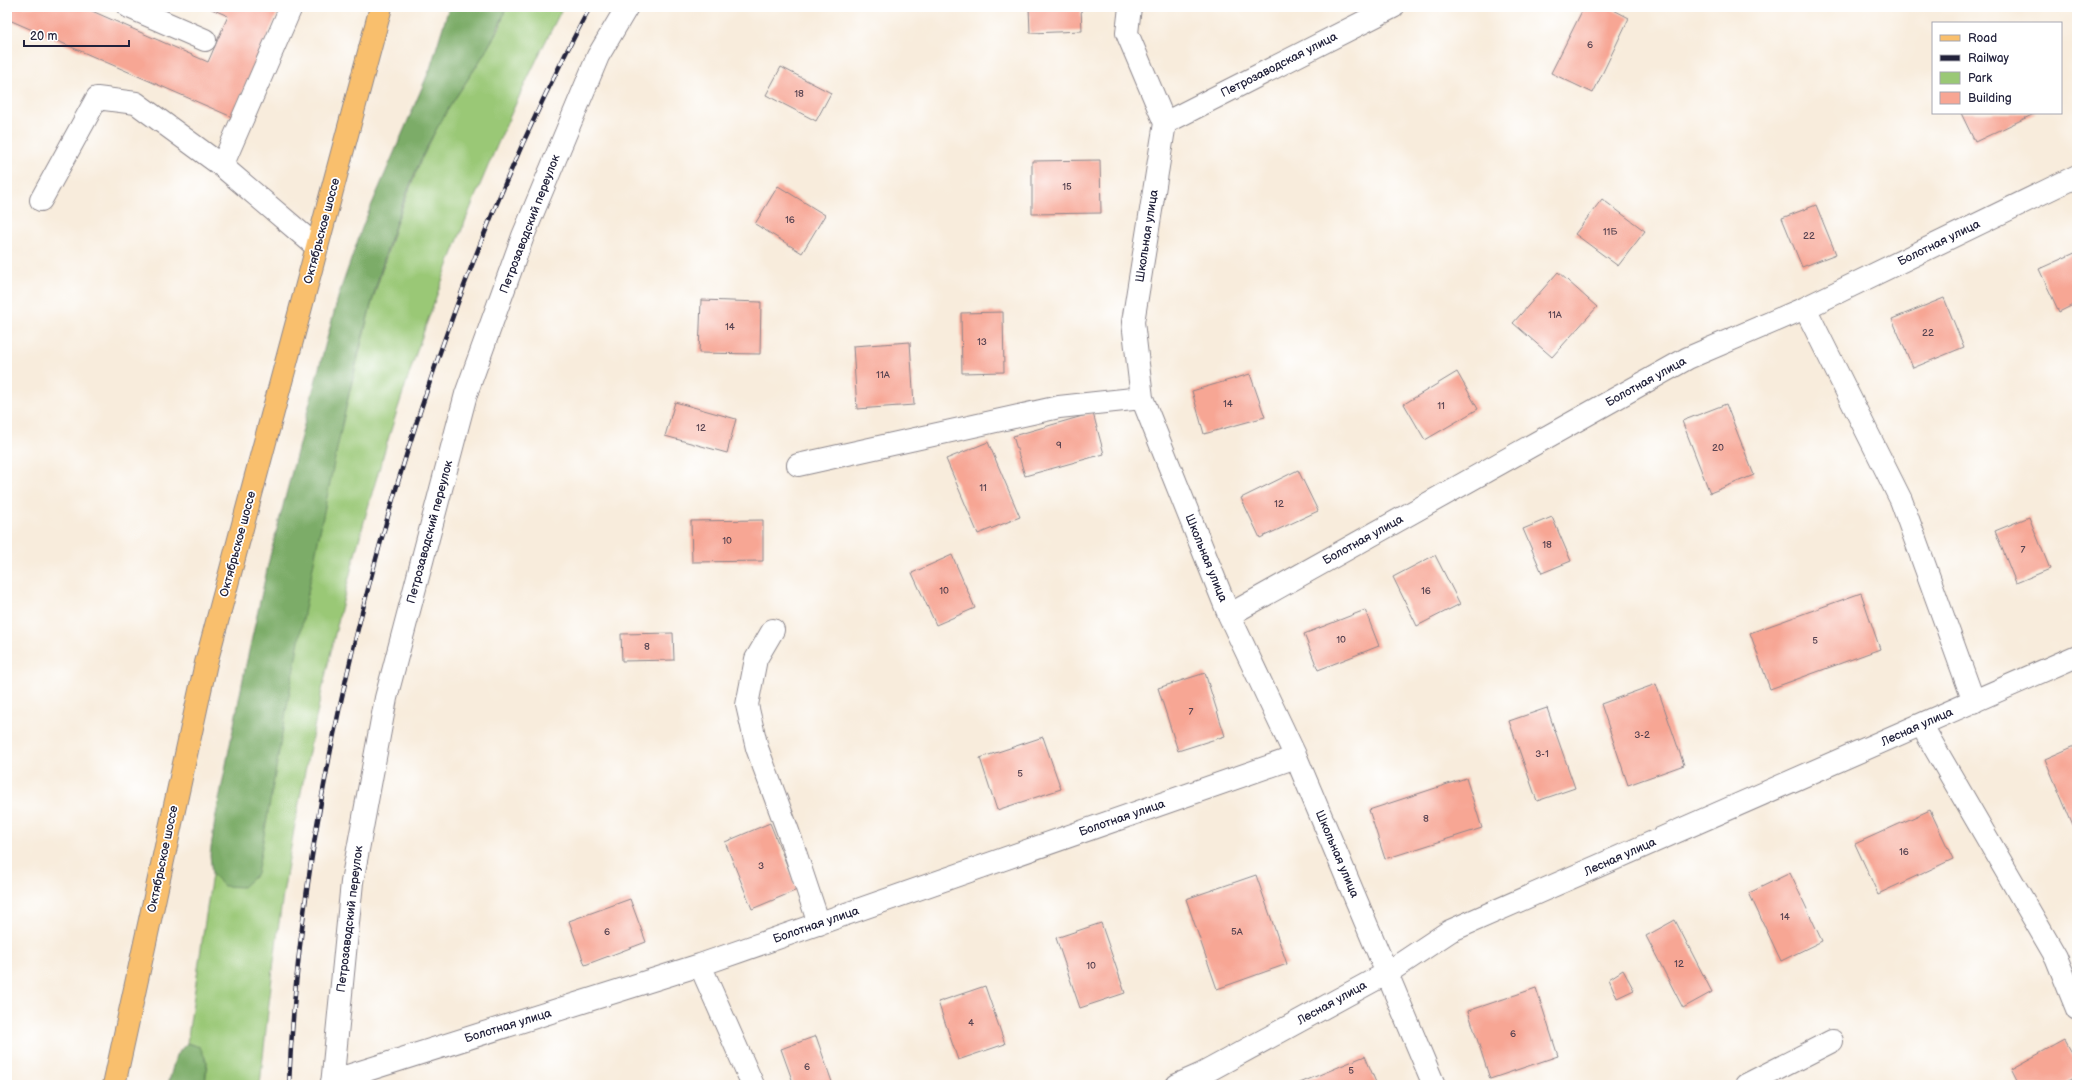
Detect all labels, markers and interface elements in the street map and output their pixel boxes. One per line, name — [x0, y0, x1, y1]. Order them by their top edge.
scale bar — [24, 22, 129, 48]
legend — [1932, 22, 2062, 114]
text: 20 m — [30, 29, 57, 44]
street label: Петрозаводская улица — [1218, 29, 1340, 101]
text: Road — [1968, 31, 1997, 46]
house number: 6 — [1587, 39, 1593, 51]
text: Railway — [1968, 51, 2010, 66]
text: Park — [1968, 71, 1992, 86]
house number: 18 — [794, 88, 804, 100]
text: Building — [1968, 91, 2012, 106]
street label: Петрозаводский переулок — [497, 152, 564, 296]
street label: Октябрьское шоссе — [301, 176, 343, 285]
house number: 15 — [1062, 181, 1072, 193]
street label: Школьная улица — [1132, 189, 1162, 283]
house number: 16 — [785, 214, 795, 226]
street label: Болотная улица — [1895, 217, 1983, 269]
house number: 11Б — [1603, 226, 1617, 238]
house number: 22 — [1803, 230, 1815, 242]
house number: 11А — [1548, 309, 1563, 321]
house number: 14 — [725, 321, 735, 333]
house number: 22 — [1922, 327, 1934, 339]
house number: 13 — [977, 336, 987, 348]
street label: Болотная улица — [1603, 354, 1689, 410]
house number: 11А — [876, 369, 891, 381]
house number: 14 — [1223, 398, 1233, 410]
house number: 11 — [1437, 400, 1445, 412]
house number: 12 — [696, 422, 706, 434]
house number: 9 — [1056, 439, 1062, 451]
house number: 20 — [1712, 442, 1724, 454]
street label: Петрозаводский переулок — [404, 458, 457, 605]
house number: 11 — [979, 482, 987, 494]
street label: Октябрьское шоссе — [217, 489, 259, 598]
house number: 12 — [1274, 498, 1284, 510]
street label: Школьная улица — [1181, 512, 1231, 604]
street label: Болотная улица — [1320, 512, 1406, 568]
house number: 10 — [722, 535, 732, 547]
house number: 18 — [1542, 539, 1552, 551]
house number: 7 — [2021, 544, 2026, 556]
house number: 10 — [939, 585, 949, 597]
house number: 16 — [1421, 585, 1431, 597]
house number: 10 — [1336, 634, 1346, 646]
house number: 5 — [1812, 635, 1818, 647]
house number: 8 — [644, 641, 650, 653]
street label: Лесная улица — [1878, 704, 1955, 750]
house number: 7 — [1189, 706, 1194, 718]
house number: 3-2 — [1634, 729, 1650, 741]
house number: 3-1 — [1535, 748, 1549, 760]
house number: 5 — [1017, 768, 1023, 780]
street label: Болотная улица — [1077, 796, 1167, 840]
street label: Октябрьское шоссе — [144, 804, 182, 914]
street label: Школьная улица — [1312, 808, 1362, 900]
house number: 8 — [1423, 813, 1429, 825]
street label: Лесная улица — [1581, 834, 1658, 880]
street label: Петрозаводский переулок — [334, 844, 367, 993]
house number: 16 — [1899, 846, 1909, 858]
house number: 3 — [758, 860, 764, 872]
street label: Болотная улица — [771, 903, 861, 947]
house number: 14 — [1780, 911, 1790, 923]
house number: 6 — [604, 926, 610, 938]
house number: 5А — [1231, 926, 1244, 938]
house number: 12 — [1674, 958, 1684, 970]
house number: 10 — [1086, 960, 1096, 972]
street label: Лесная улица — [1294, 978, 1369, 1029]
street label: Болотная улица — [463, 1006, 553, 1046]
house number: 4 — [968, 1017, 974, 1029]
house number: 6 — [1510, 1028, 1516, 1040]
house number: 6 — [804, 1061, 810, 1073]
house number: 5 — [1348, 1065, 1354, 1077]

